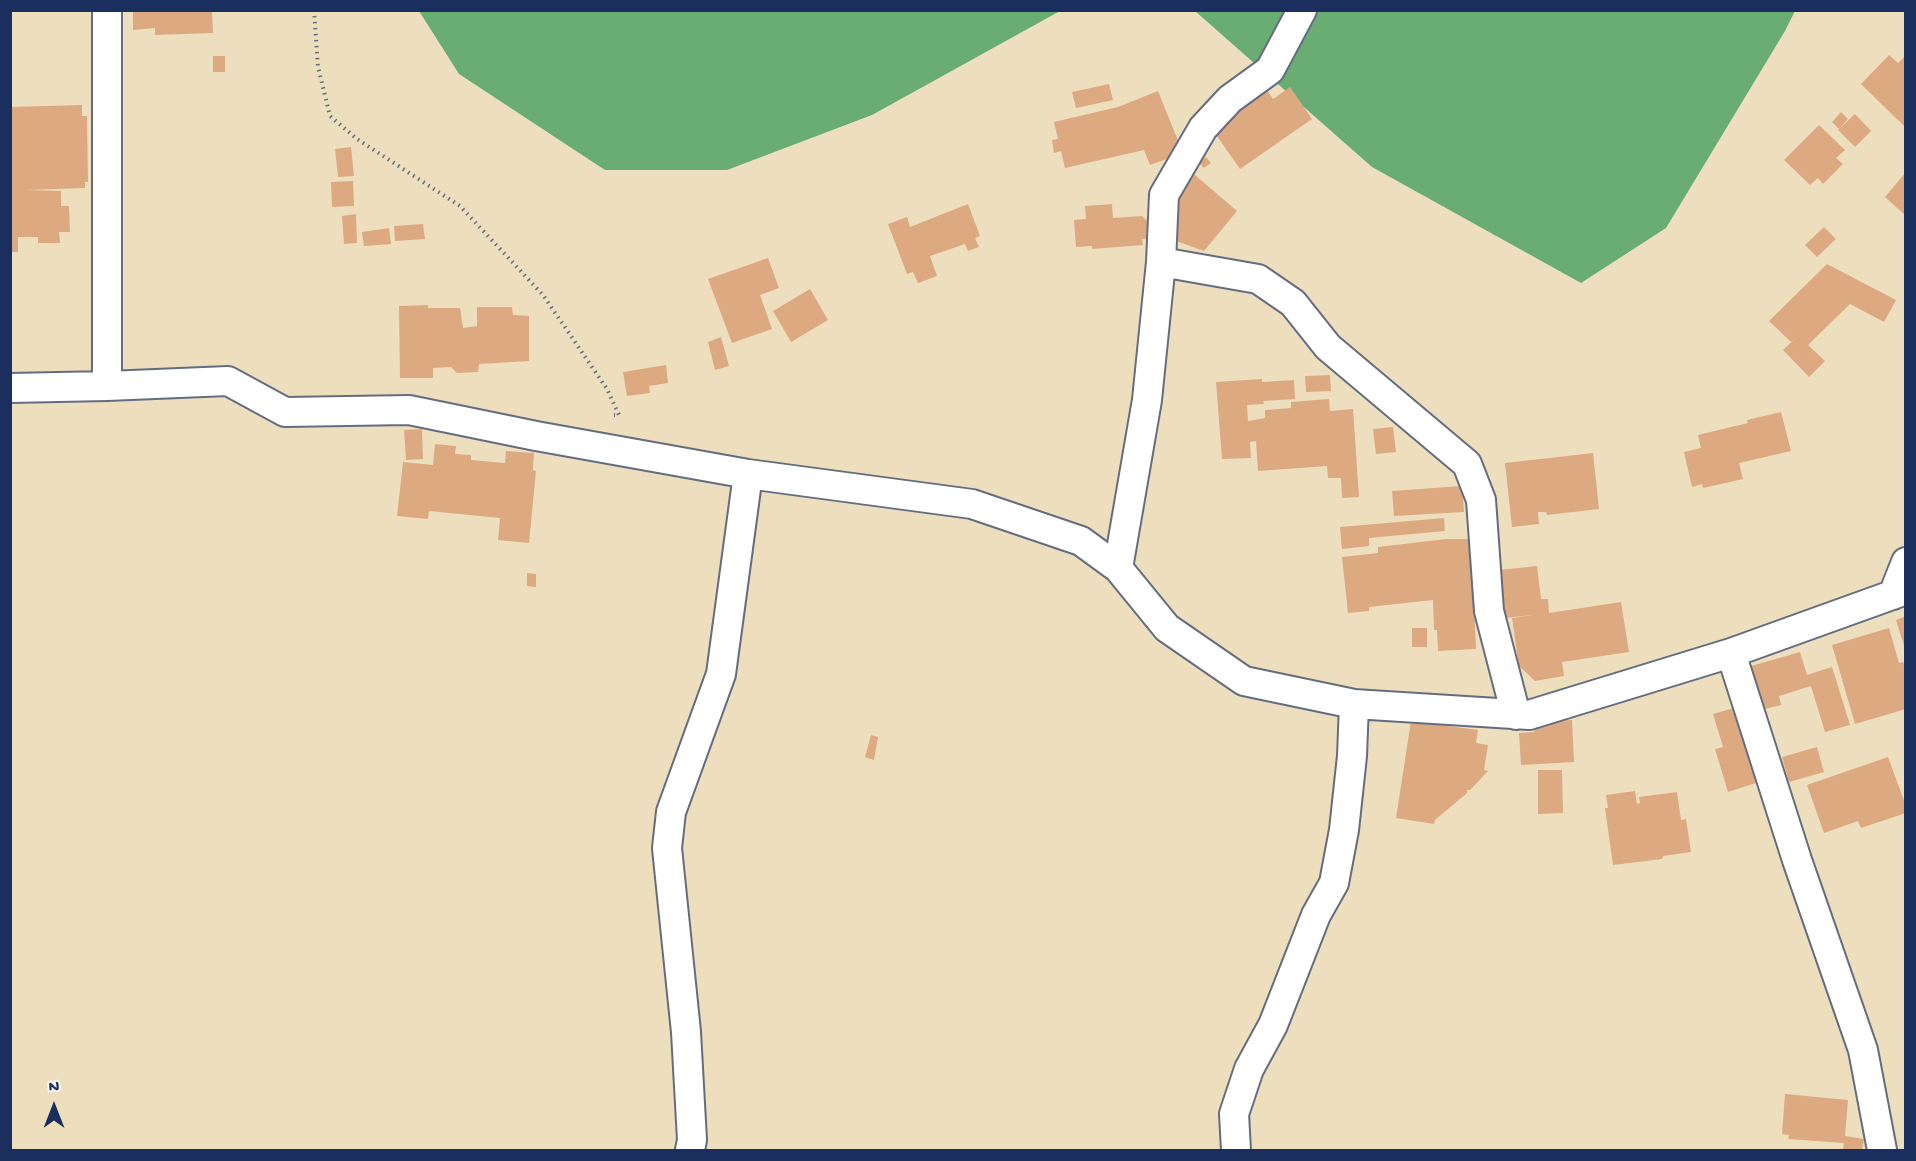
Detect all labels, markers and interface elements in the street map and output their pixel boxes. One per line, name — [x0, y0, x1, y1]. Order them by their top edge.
north arrow — [24, 1077, 84, 1137]
text: N — [49, 1079, 59, 1098]

